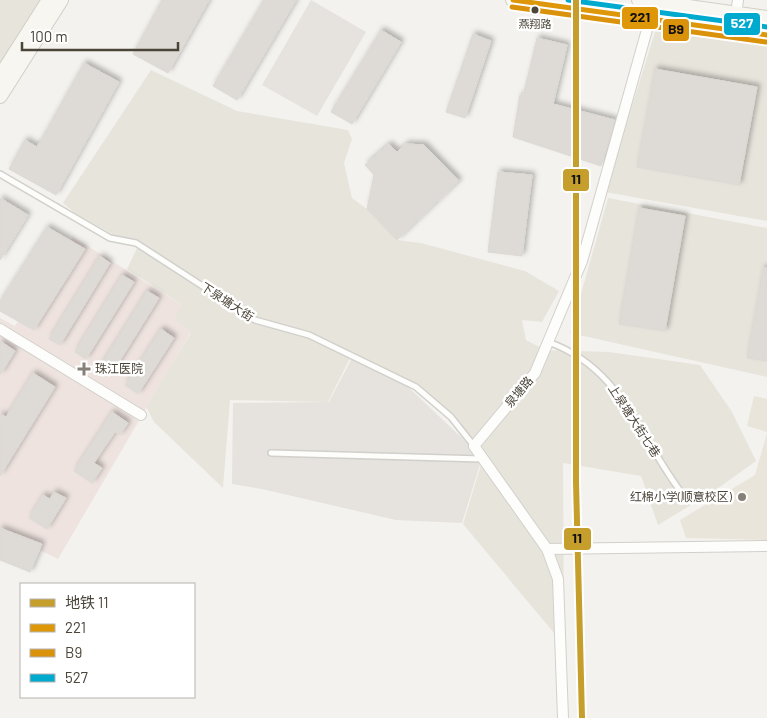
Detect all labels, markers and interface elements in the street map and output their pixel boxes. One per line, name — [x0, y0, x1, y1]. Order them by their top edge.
marker: 燕翔路 — [530, 5, 540, 15]
line badge: 221 — [621, 6, 659, 30]
text: 221 — [630, 8, 650, 25]
line badge: 527 — [723, 12, 761, 36]
text: 527 — [731, 14, 753, 31]
place label: 燕翔路 — [519, 17, 552, 30]
line badge: B9 — [662, 18, 690, 42]
scale bar — [22, 20, 179, 52]
text: B9 — [668, 20, 684, 37]
text: 100 m — [30, 27, 68, 45]
line badge: 11 — [562, 168, 590, 192]
text: 11 — [571, 170, 581, 187]
street label: 下泉塘大街 — [199, 279, 257, 323]
place label: 珠江医院 — [95, 361, 143, 375]
marker: 珠江医院 — [77, 362, 91, 376]
street label: 泉塘路 — [501, 373, 535, 410]
street label: 上泉塘大街七巷 — [606, 381, 664, 459]
place label: 红棉小学(顺意校区) — [630, 489, 733, 503]
marker: 红棉小学(顺意校区) — [736, 491, 748, 503]
line badge: 11 — [563, 527, 592, 551]
text: 11 — [572, 529, 582, 546]
legend — [20, 583, 195, 698]
text: 地铁 11 — [65, 593, 109, 611]
text: 221 — [65, 618, 86, 636]
text: B9 — [65, 643, 82, 661]
text: 527 — [65, 668, 88, 686]

